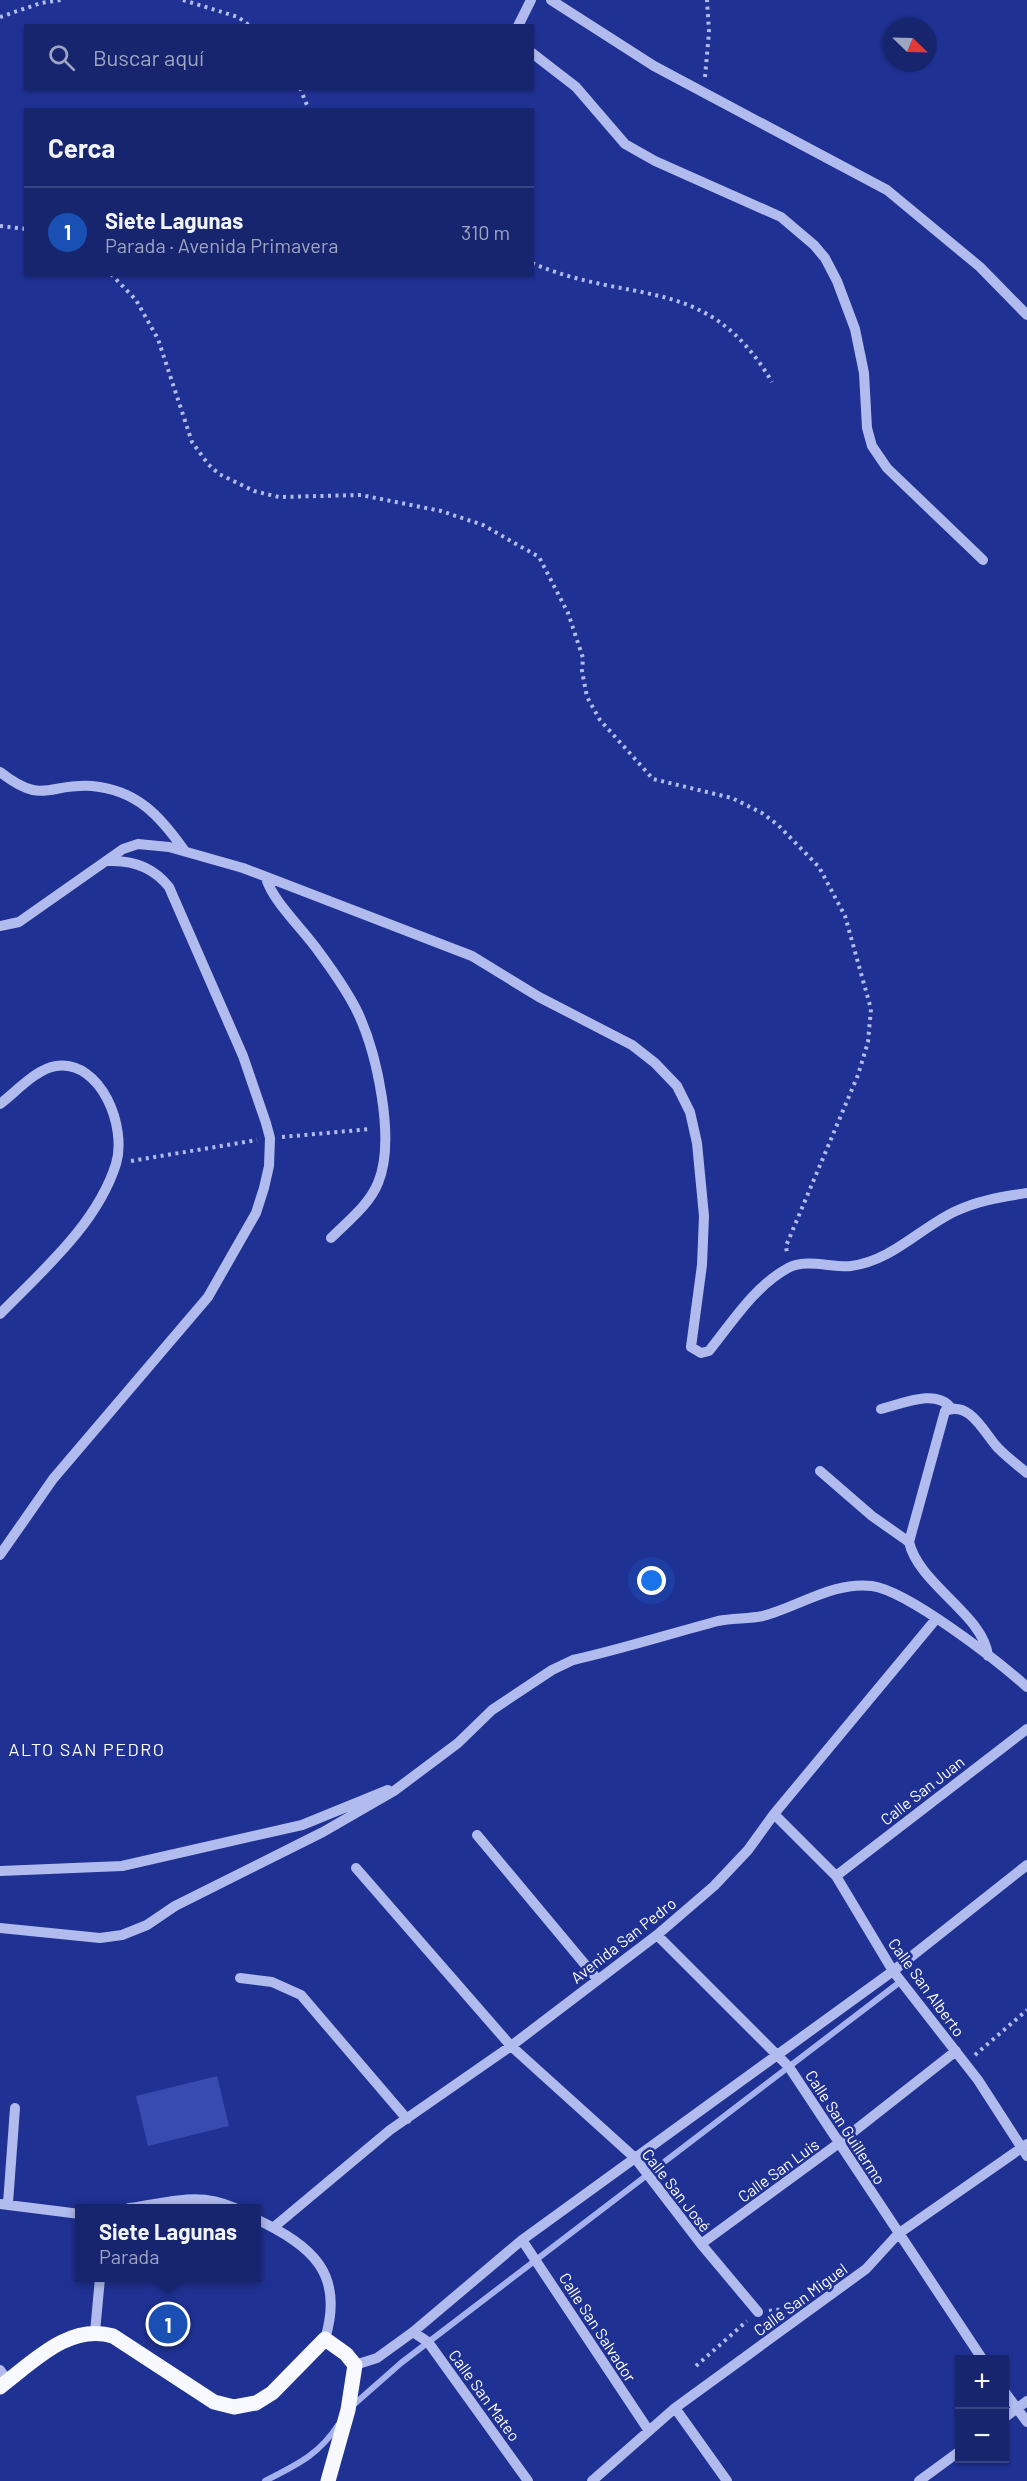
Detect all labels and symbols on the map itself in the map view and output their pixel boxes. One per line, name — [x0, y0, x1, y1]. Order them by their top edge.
north arrow — [883, 18, 937, 72]
your location — [637, 1566, 666, 1595]
district label: ALTO SAN PEDRO — [9, 1738, 165, 1760]
street label: Calle San Juan — [876, 1751, 968, 1829]
street label: Avenida San Pedro — [567, 1893, 679, 1987]
street label: Calle San Alberto — [885, 1934, 969, 2040]
street label: Calle San Guillermo — [802, 2066, 890, 2188]
street label: Calle San Luis — [734, 2134, 822, 2206]
street label: Calle San José — [639, 2145, 715, 2235]
street label: Calle San Miguel — [749, 2259, 851, 2339]
street label: Calle San Salvador — [556, 2269, 640, 2385]
pin: 1 — [148, 2302, 188, 2346]
street label: Calle San Mateo — [445, 2346, 525, 2444]

